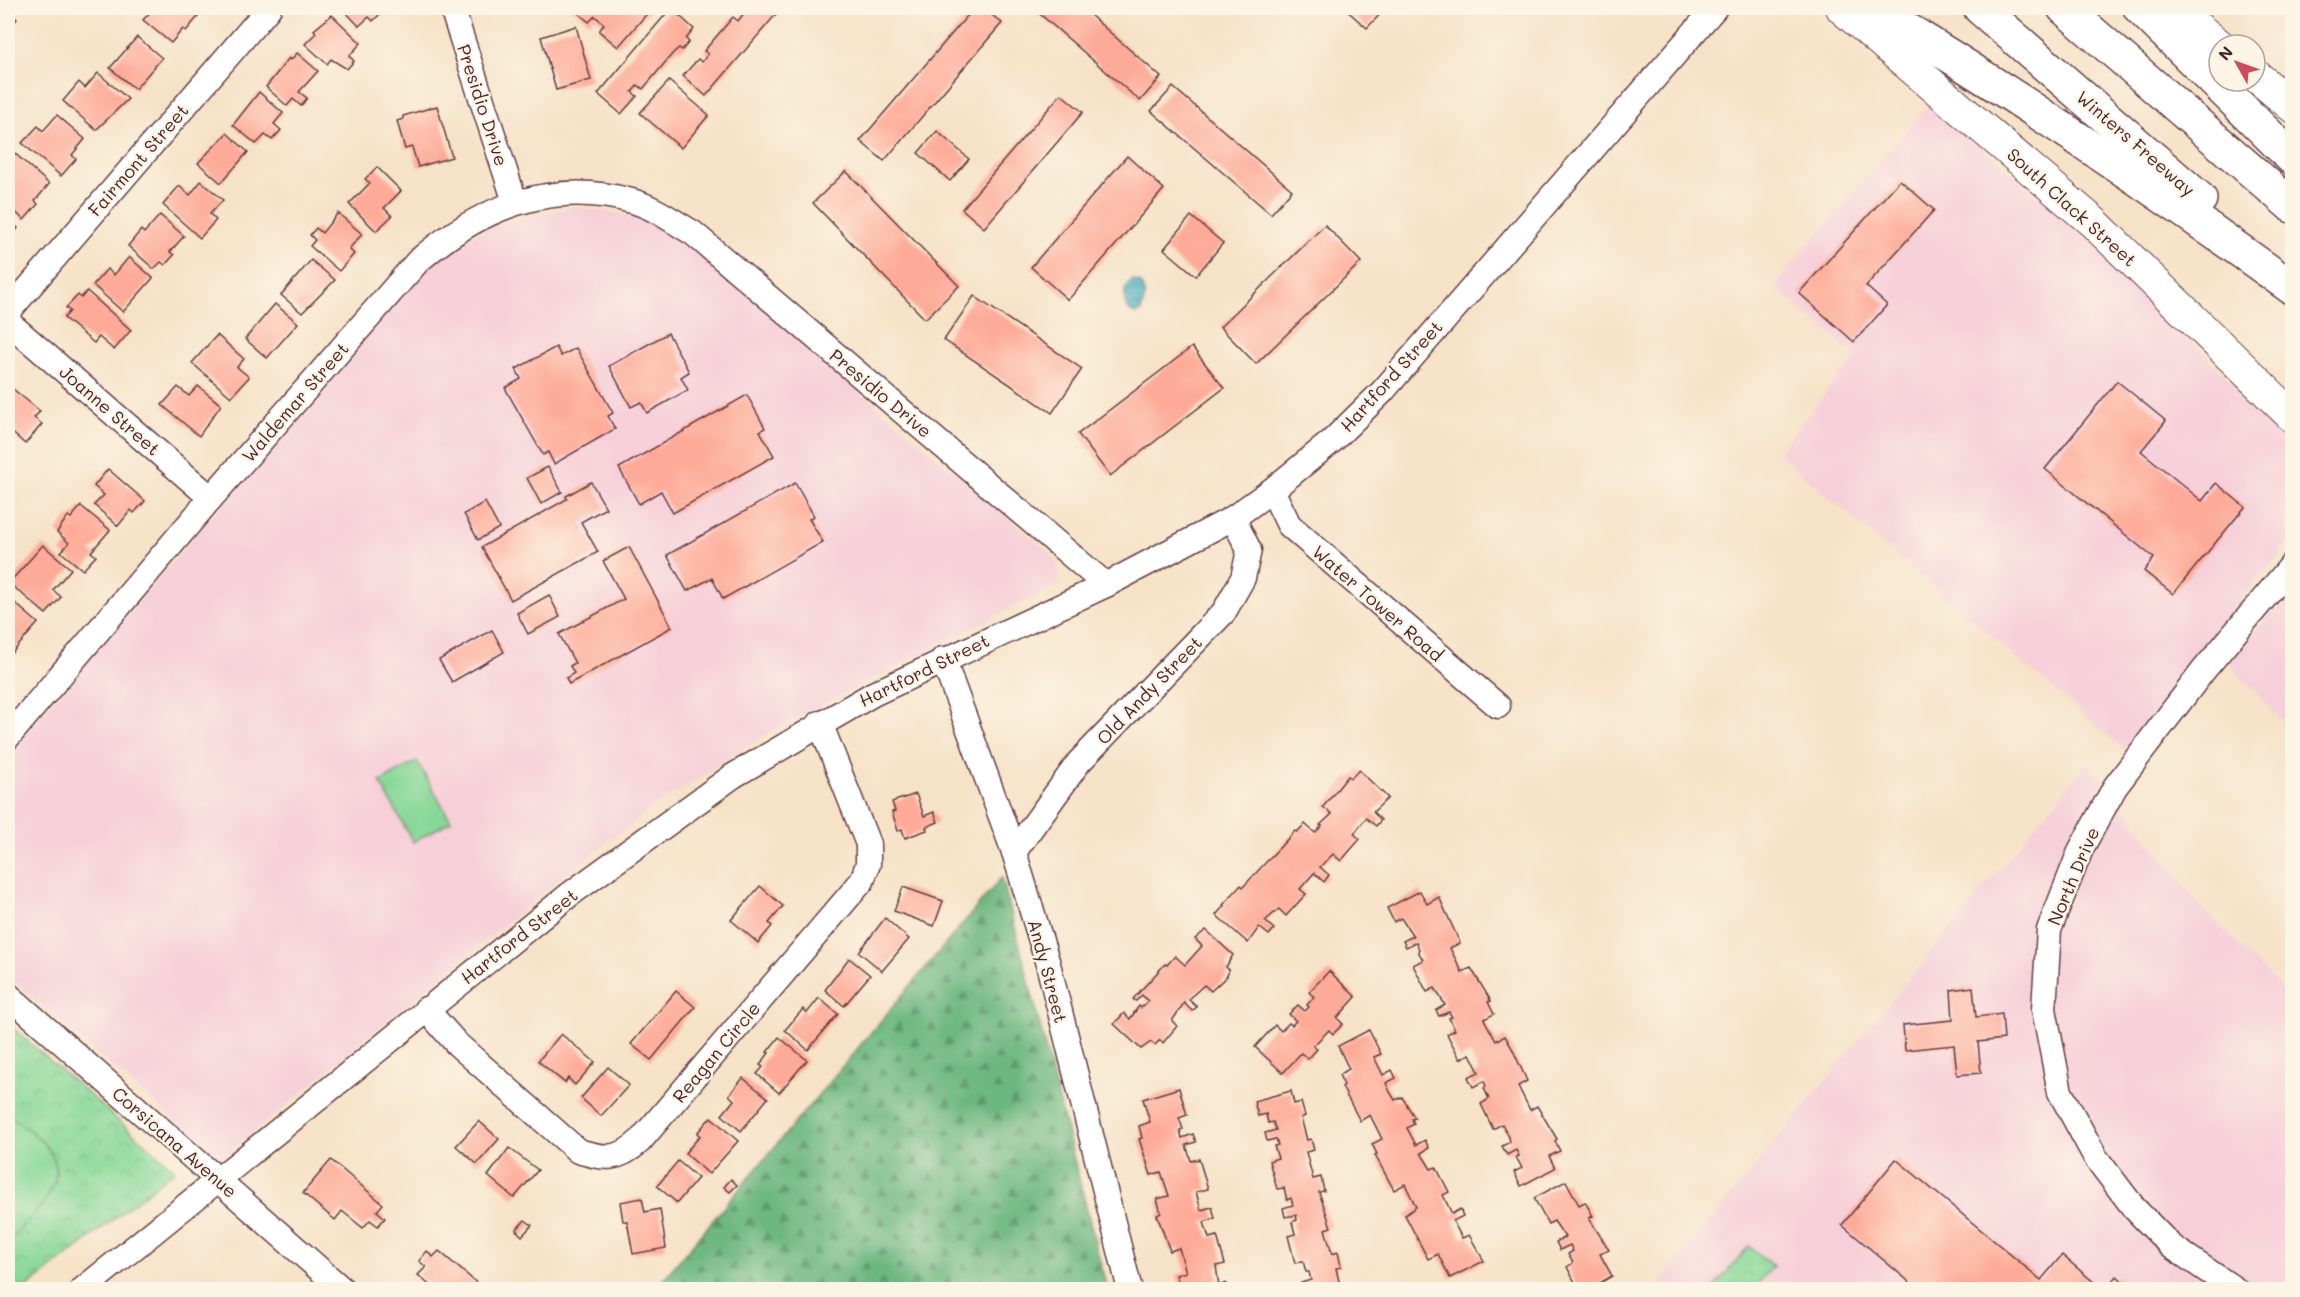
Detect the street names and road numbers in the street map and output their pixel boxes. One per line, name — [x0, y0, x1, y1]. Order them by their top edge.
street label: Presidio Drive — [452, 41, 514, 169]
street label: Winters Freeway — [2072, 85, 2200, 201]
street label: Fairmont Street — [82, 99, 194, 221]
street label: South Clack Street — [2002, 142, 2142, 272]
street label: Hartford Street — [1335, 315, 1447, 437]
street label: Waldemar Street — [236, 337, 354, 467]
street label: Presidio Drive — [825, 343, 937, 443]
street label: Joanne Street — [55, 360, 165, 460]
street label: Water Tower Road — [1307, 539, 1449, 667]
street label: Hartford Street — [855, 628, 993, 712]
street label: Old Andy Street — [1091, 631, 1207, 749]
street label: North Drive — [2042, 823, 2104, 929]
street label: Hartford Street — [456, 883, 582, 989]
street label: Andy Street — [1023, 917, 1073, 1025]
street label: Reagan Circle — [667, 996, 765, 1108]
street label: Corsicana Avenue — [108, 1081, 242, 1203]

